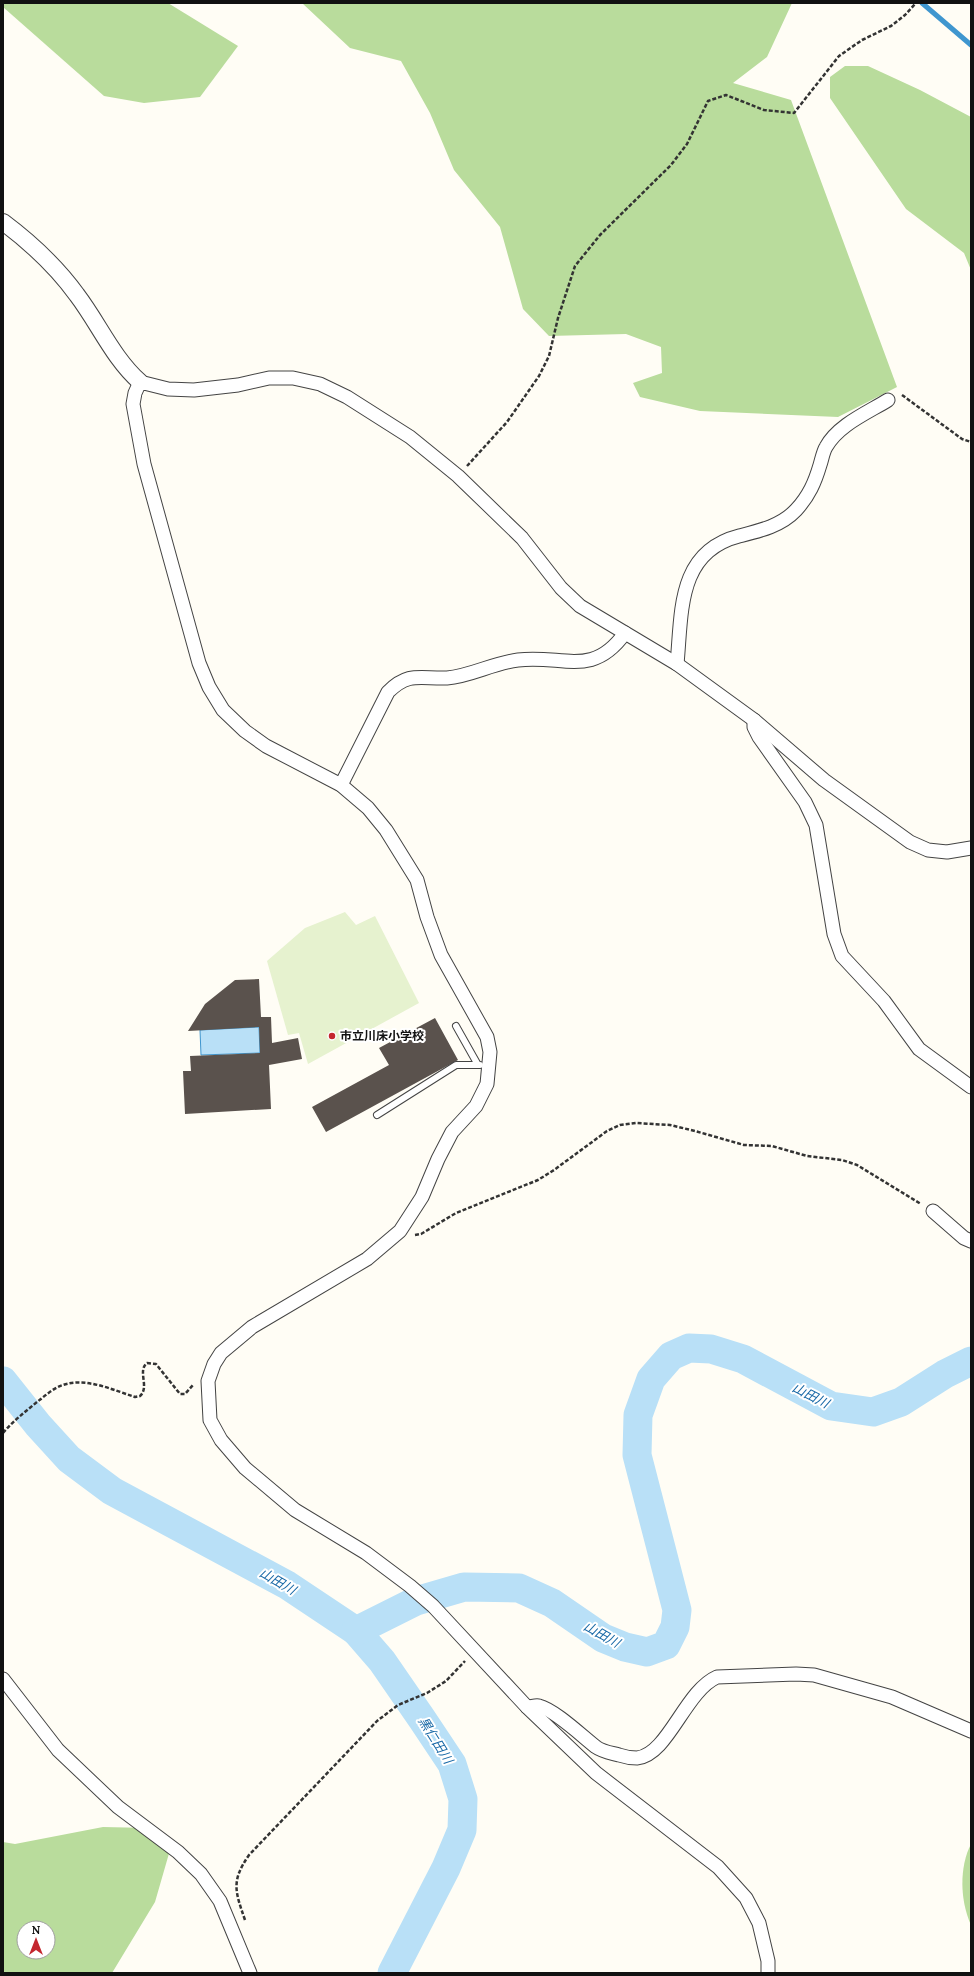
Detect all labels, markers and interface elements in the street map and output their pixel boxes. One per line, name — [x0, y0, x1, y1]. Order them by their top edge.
place label: 市立川床小学校 — [340, 1028, 424, 1043]
marker: 市立川床小学校 — [327, 1031, 337, 1041]
water label: 山田川 — [790, 1379, 834, 1413]
water label: 山田川 — [257, 1564, 301, 1600]
water label: 山田川 — [581, 1618, 625, 1652]
water label: 黒仁田川 — [415, 1714, 458, 1769]
north arrow — [16, 1920, 56, 1960]
text: N — [32, 1923, 41, 1937]

